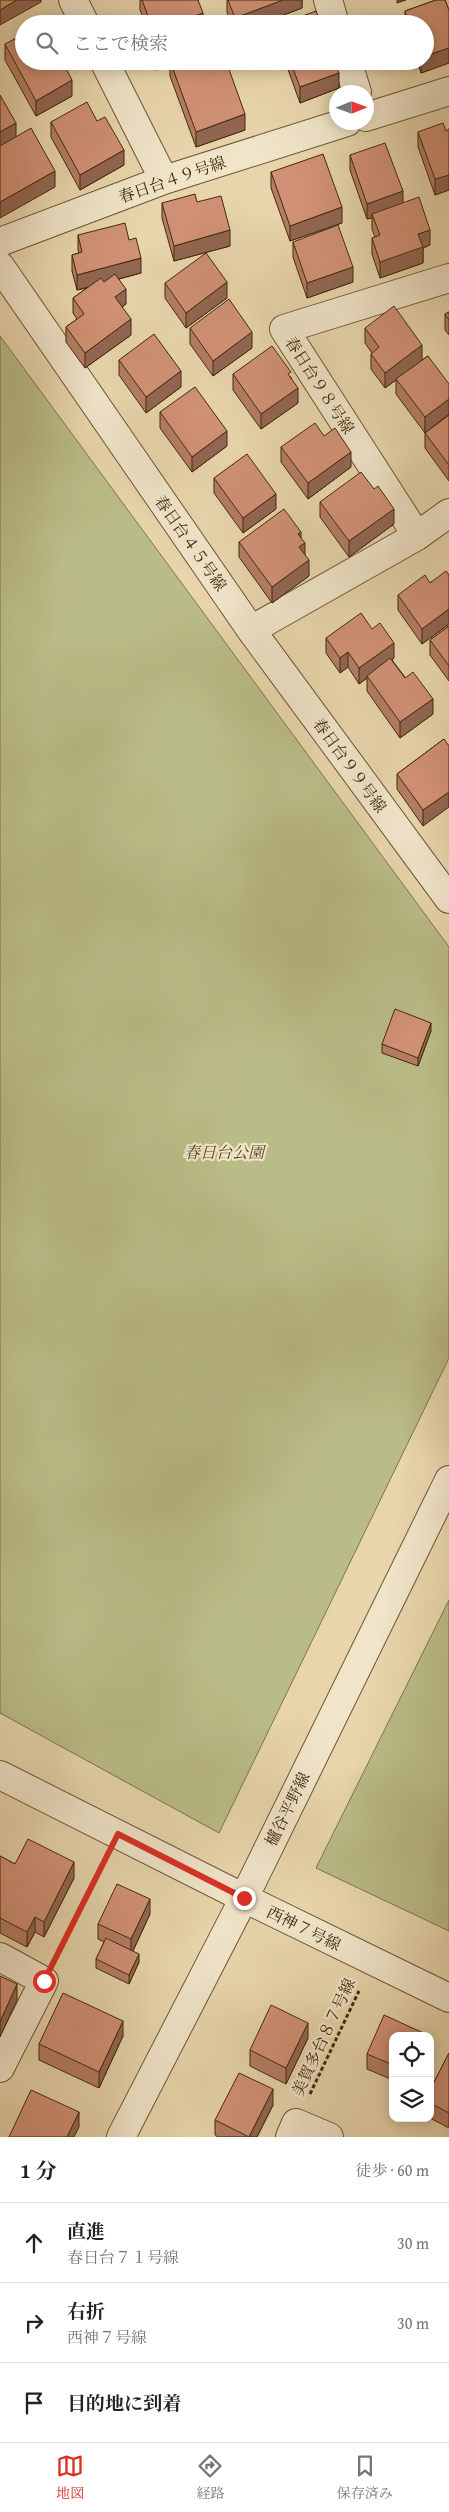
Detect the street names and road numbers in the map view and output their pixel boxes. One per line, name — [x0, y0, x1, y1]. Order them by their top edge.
street label: 春日台４９号線 — [115, 149, 229, 209]
street label: 春日台９８号線 — [279, 331, 361, 439]
street label: 春日台４５号線 — [149, 490, 233, 596]
street label: 春日台９９号線 — [307, 713, 393, 817]
street label: 櫨谷平野線 — [259, 1768, 315, 1850]
street label: 西神７号線 — [263, 1900, 345, 1956]
street label: 美賀多台８７号線 — [285, 1974, 361, 2100]

